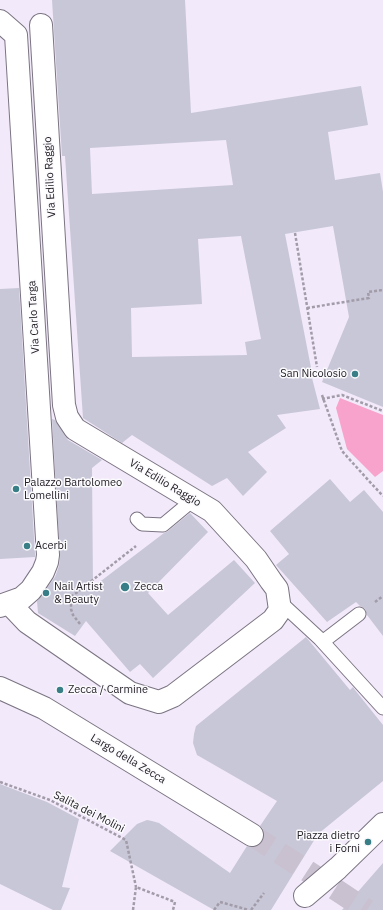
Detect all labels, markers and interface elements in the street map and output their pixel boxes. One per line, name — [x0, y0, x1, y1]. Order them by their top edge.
street label: Via Edilio Raggio — [41, 136, 59, 218]
street label: Via Carlo Targa — [25, 280, 43, 354]
place label: San Nicolosio — [280, 367, 347, 381]
marker: San Nicolosio — [350, 369, 360, 379]
street label: Via Edilio Raggio — [127, 456, 203, 510]
place label: Palazzo Bartolomeo Lomellini — [24, 476, 122, 502]
marker: Palazzo Bartolomeo Lomellini — [11, 484, 21, 494]
place label: Acerbi — [35, 539, 67, 553]
marker: Acerbi — [22, 541, 32, 551]
place label: Nail Artist & Beauty — [54, 580, 103, 606]
place label: Zecca — [134, 580, 163, 594]
marker: Zecca — [119, 581, 131, 593]
marker: Nail Artist & Beauty — [41, 588, 51, 598]
place label: Zecca / Carmine — [68, 683, 148, 697]
marker: Zecca / Carmine — [55, 685, 65, 695]
street label: Largo della Zecca — [88, 731, 168, 787]
street label: Salita dei Molini — [51, 788, 127, 836]
place label: Piazza dietro i Forni — [297, 829, 360, 855]
marker: Piazza dietro i Forni — [363, 837, 373, 847]

